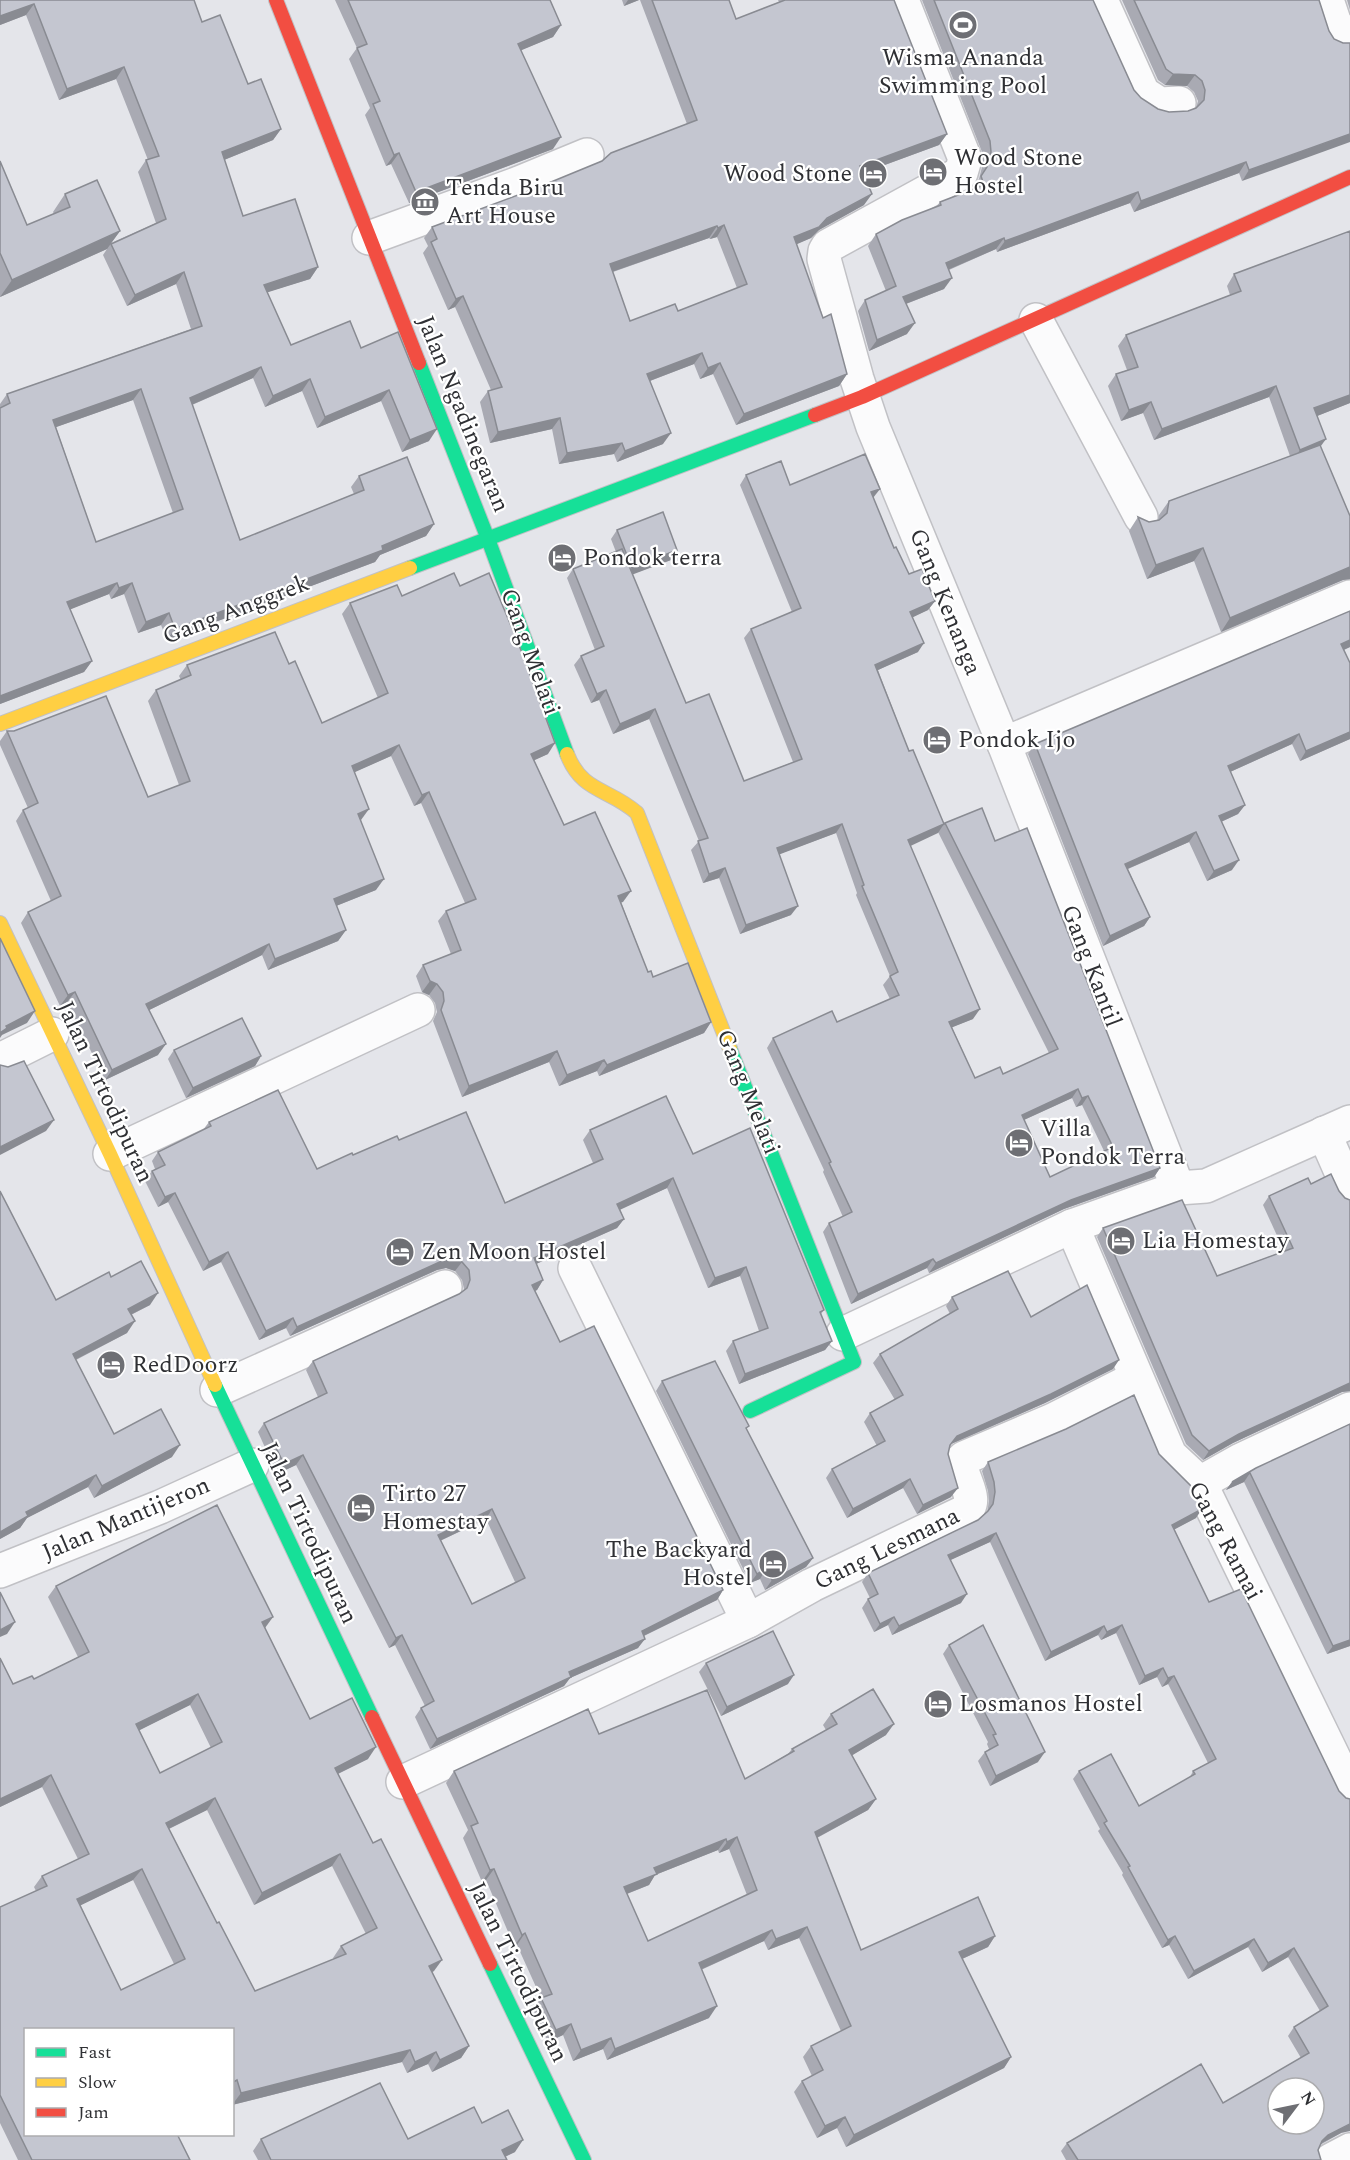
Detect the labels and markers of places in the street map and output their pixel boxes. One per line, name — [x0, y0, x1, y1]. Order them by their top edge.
sports icon: Wisma Ananda Swimming Pool — [947, 9, 979, 41]
place label: Wisma Ananda Swimming Pool — [879, 40, 1047, 104]
place label: Wood Stone Hostel — [954, 140, 1083, 204]
place label: Wood Stone — [723, 156, 852, 192]
hotel icon: Wood Stone Hostel — [917, 156, 949, 188]
hotel icon: Wood Stone — [857, 158, 889, 190]
place label: Tenda Biru Art House — [446, 170, 564, 234]
museum icon: Tenda Biru Art House — [409, 186, 441, 218]
place label: Pondok terra — [583, 540, 722, 576]
hotel icon: Pondok terra — [546, 542, 578, 574]
place label: Pondok Ijo — [958, 722, 1075, 758]
hotel icon: Pondok Ijo — [921, 724, 953, 756]
place label: Villa Pondok Terra — [1040, 1111, 1185, 1175]
hotel icon: Villa Pondok Terra — [1003, 1127, 1035, 1159]
place label: Lia Homestay — [1142, 1223, 1290, 1259]
hotel icon: Lia Homestay — [1105, 1225, 1137, 1257]
place label: Zen Moon Hostel — [421, 1234, 606, 1270]
hotel icon: Zen Moon Hostel — [384, 1236, 416, 1268]
place label: RedDoorz — [132, 1347, 239, 1383]
hotel icon: RedDoorz — [95, 1349, 127, 1381]
place label: Tirto 27 Homestay — [382, 1476, 490, 1540]
hotel icon: Tirto 27 Homestay — [345, 1492, 377, 1524]
place label: The Backyard Hostel — [606, 1532, 752, 1596]
hotel icon: The Backyard Hostel — [757, 1548, 789, 1580]
place label: Losmanos Hostel — [959, 1686, 1143, 1722]
hotel icon: Losmanos Hostel — [922, 1688, 954, 1720]

